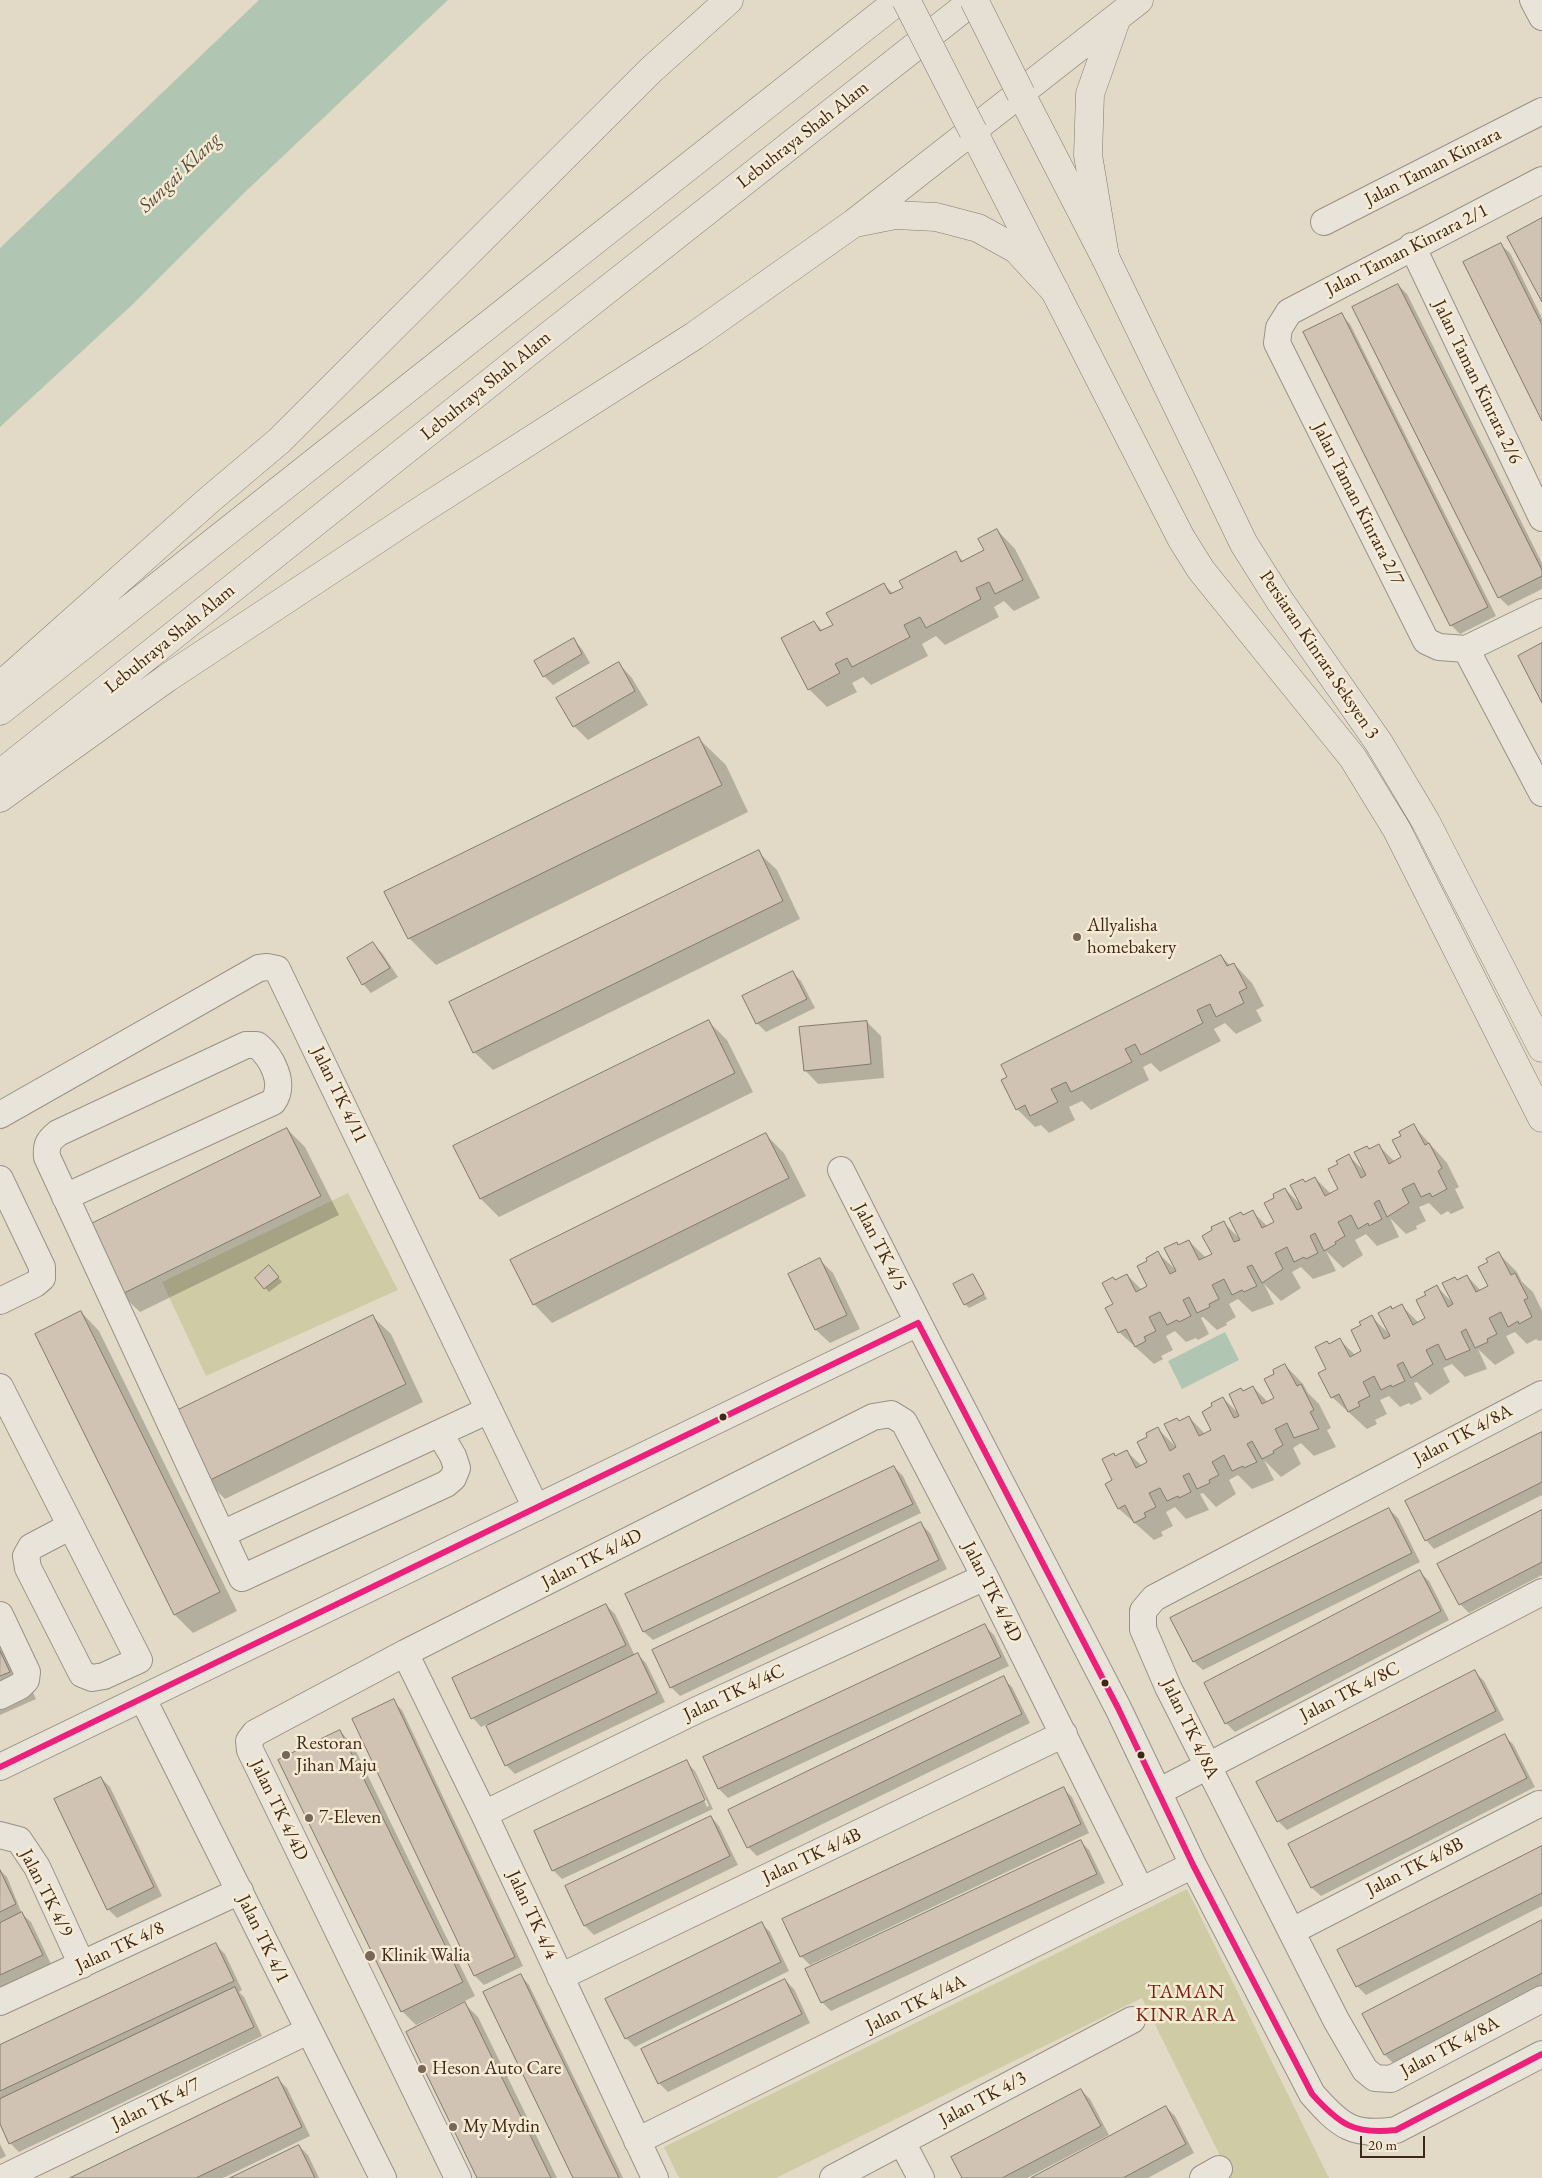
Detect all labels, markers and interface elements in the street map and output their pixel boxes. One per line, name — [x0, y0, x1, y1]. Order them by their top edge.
street label: Lebuhraya Shah Alam — [733, 76, 873, 194]
street label: Jalan Taman Kinrara — [1361, 123, 1505, 211]
water label: Sungai Klang — [134, 128, 226, 218]
street label: Jalan Taman Kinrara 2/1 — [1322, 199, 1492, 301]
street label: Jalan Taman Kinrara 2/6 — [1427, 296, 1527, 468]
street label: Lebuhraya Shah Alam — [416, 326, 556, 446]
street label: Jalan Taman Kinrara 2/7 — [1307, 419, 1409, 589]
street label: Persiaran Kinrara Seksyen 3 — [1254, 567, 1384, 743]
street label: Lebuhraya Shah Alam — [100, 579, 240, 699]
place label: Allyalisha homebakery — [1087, 915, 1176, 959]
marker: Allyalisha homebakery — [1071, 931, 1083, 943]
street label: Jalan TK 4/11 — [306, 1043, 372, 1147]
street label: Jalan TK 4/5 — [848, 1199, 912, 1295]
street label: Jalan TK 4/8A — [1410, 1399, 1516, 1471]
unlabelled marker — [718, 1412, 728, 1422]
street label: Jalan TK 4/4D — [538, 1524, 646, 1594]
street label: Jalan TK 4/4D — [957, 1538, 1027, 1646]
street label: Jalan TK 4/8C — [1296, 1657, 1404, 1727]
street label: Jalan TK 4/4C — [680, 1660, 788, 1726]
street label: Jalan TK 4/8A — [1156, 1675, 1224, 1783]
unlabelled marker — [1100, 1678, 1110, 1688]
place label: Restoran Jihan Maju — [296, 1733, 377, 1777]
marker: Restoran Jihan Maju — [280, 1749, 292, 1761]
unlabelled marker — [1136, 1750, 1146, 1760]
street label: Jalan TK 4/4D — [245, 1756, 313, 1864]
place label: 7-Eleven — [319, 1807, 381, 1829]
marker: 7-Eleven — [303, 1812, 315, 1824]
street label: Jalan TK 4/4B — [759, 1823, 865, 1889]
street label: Jalan TK 4/8B — [1362, 1833, 1468, 1901]
street label: Jalan TK 4/9 — [14, 1845, 78, 1941]
street label: Jalan TK 4/4 — [502, 1867, 562, 1963]
street label: Jalan TK 4/1 — [232, 1891, 294, 1987]
street label: Jalan TK 4/8 — [72, 1917, 168, 1977]
place label: Klinik Walia — [381, 1945, 470, 1967]
marker: Klinik Walia — [363, 1949, 377, 1963]
street label: Jalan TK 4/4A — [862, 1970, 970, 2038]
district label: TAMAN KINRARA — [1135, 1981, 1237, 2028]
street label: Jalan TK 4/8A — [1397, 2011, 1503, 2083]
place label: Heson Auto Care — [432, 2058, 561, 2080]
marker: Heson Auto Care — [416, 2063, 428, 2075]
street label: Jalan TK 4/3 — [936, 2067, 1030, 2131]
street label: Jalan TK 4/7 — [108, 2073, 204, 2135]
place label: My Mydin — [463, 2116, 540, 2138]
marker: My Mydin — [447, 2121, 459, 2133]
scale bar — [1362, 2126, 1427, 2158]
text: 20 m — [1368, 2135, 1397, 2154]

